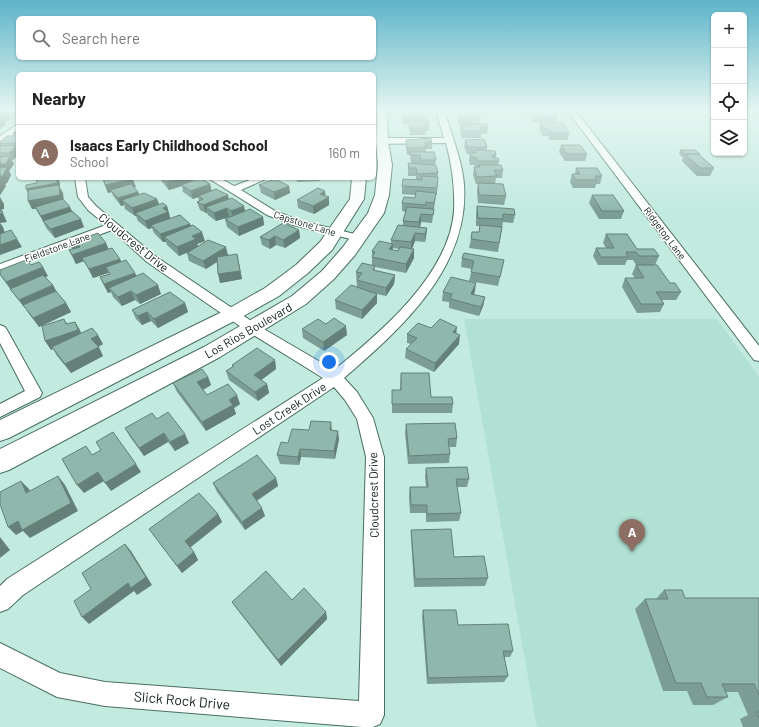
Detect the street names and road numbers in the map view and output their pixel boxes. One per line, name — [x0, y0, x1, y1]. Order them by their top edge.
street label: Ridgetop Lane — [641, 204, 689, 262]
street label: Capstone Lane — [272, 208, 338, 238]
street label: Cloudcrest Drive — [96, 210, 172, 274]
street label: Fieldstone Lane — [22, 230, 92, 264]
street label: Los Rios Boulevard — [202, 299, 294, 361]
street label: Lost Creek Drive — [249, 379, 329, 437]
street label: Cloudcrest Drive — [365, 452, 381, 538]
street label: Slick Rock Drive — [133, 687, 231, 713]

